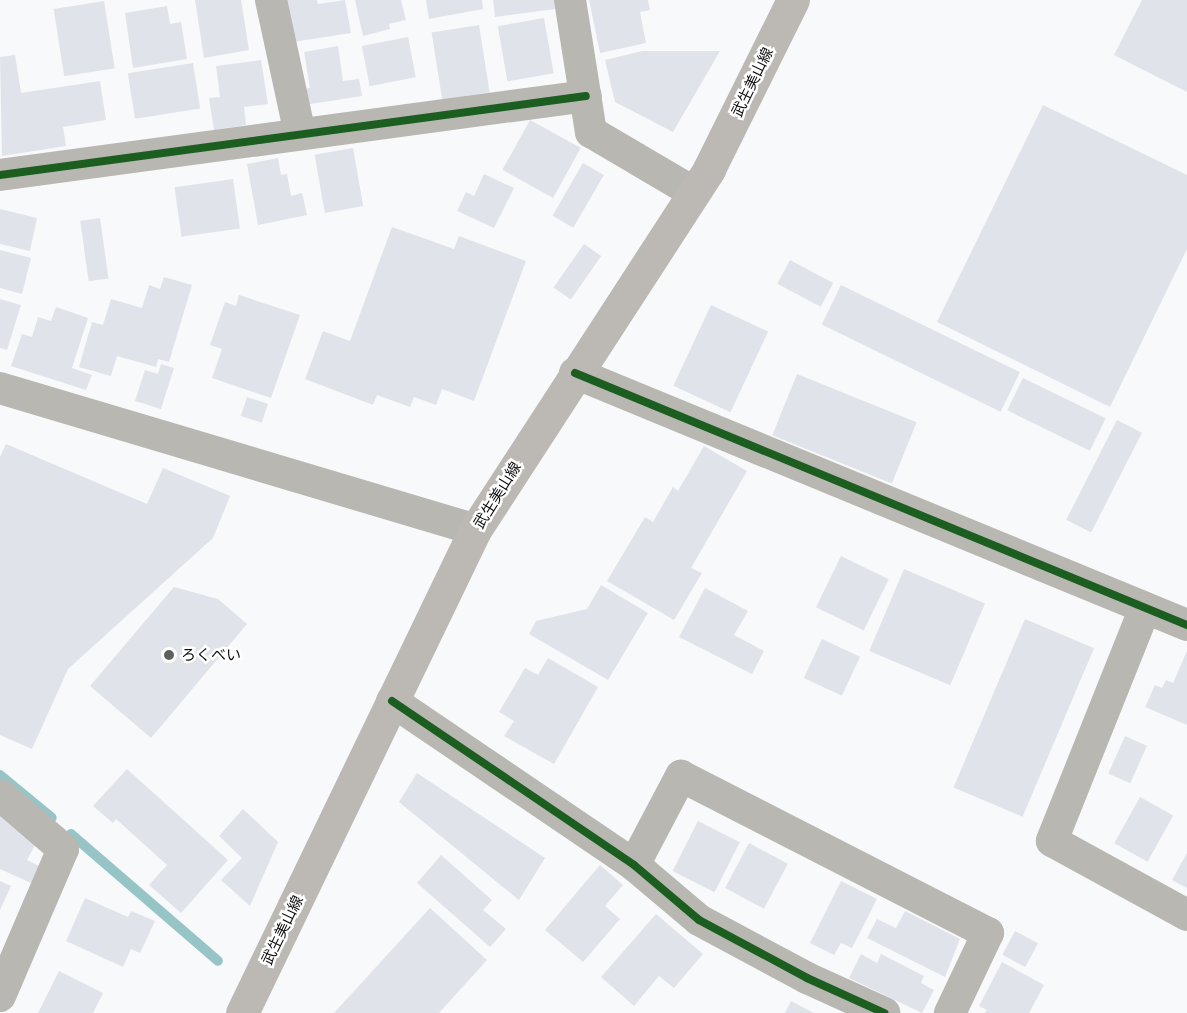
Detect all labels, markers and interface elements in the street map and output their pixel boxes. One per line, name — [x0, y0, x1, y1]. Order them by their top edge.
street label: 武生美山線 — [727, 44, 777, 120]
street label: 武生美山線 — [469, 458, 525, 532]
place label: ろくべい — [181, 646, 241, 664]
marker: ろくべい — [162, 648, 176, 662]
street label: 武生美山線 — [257, 892, 307, 968]

